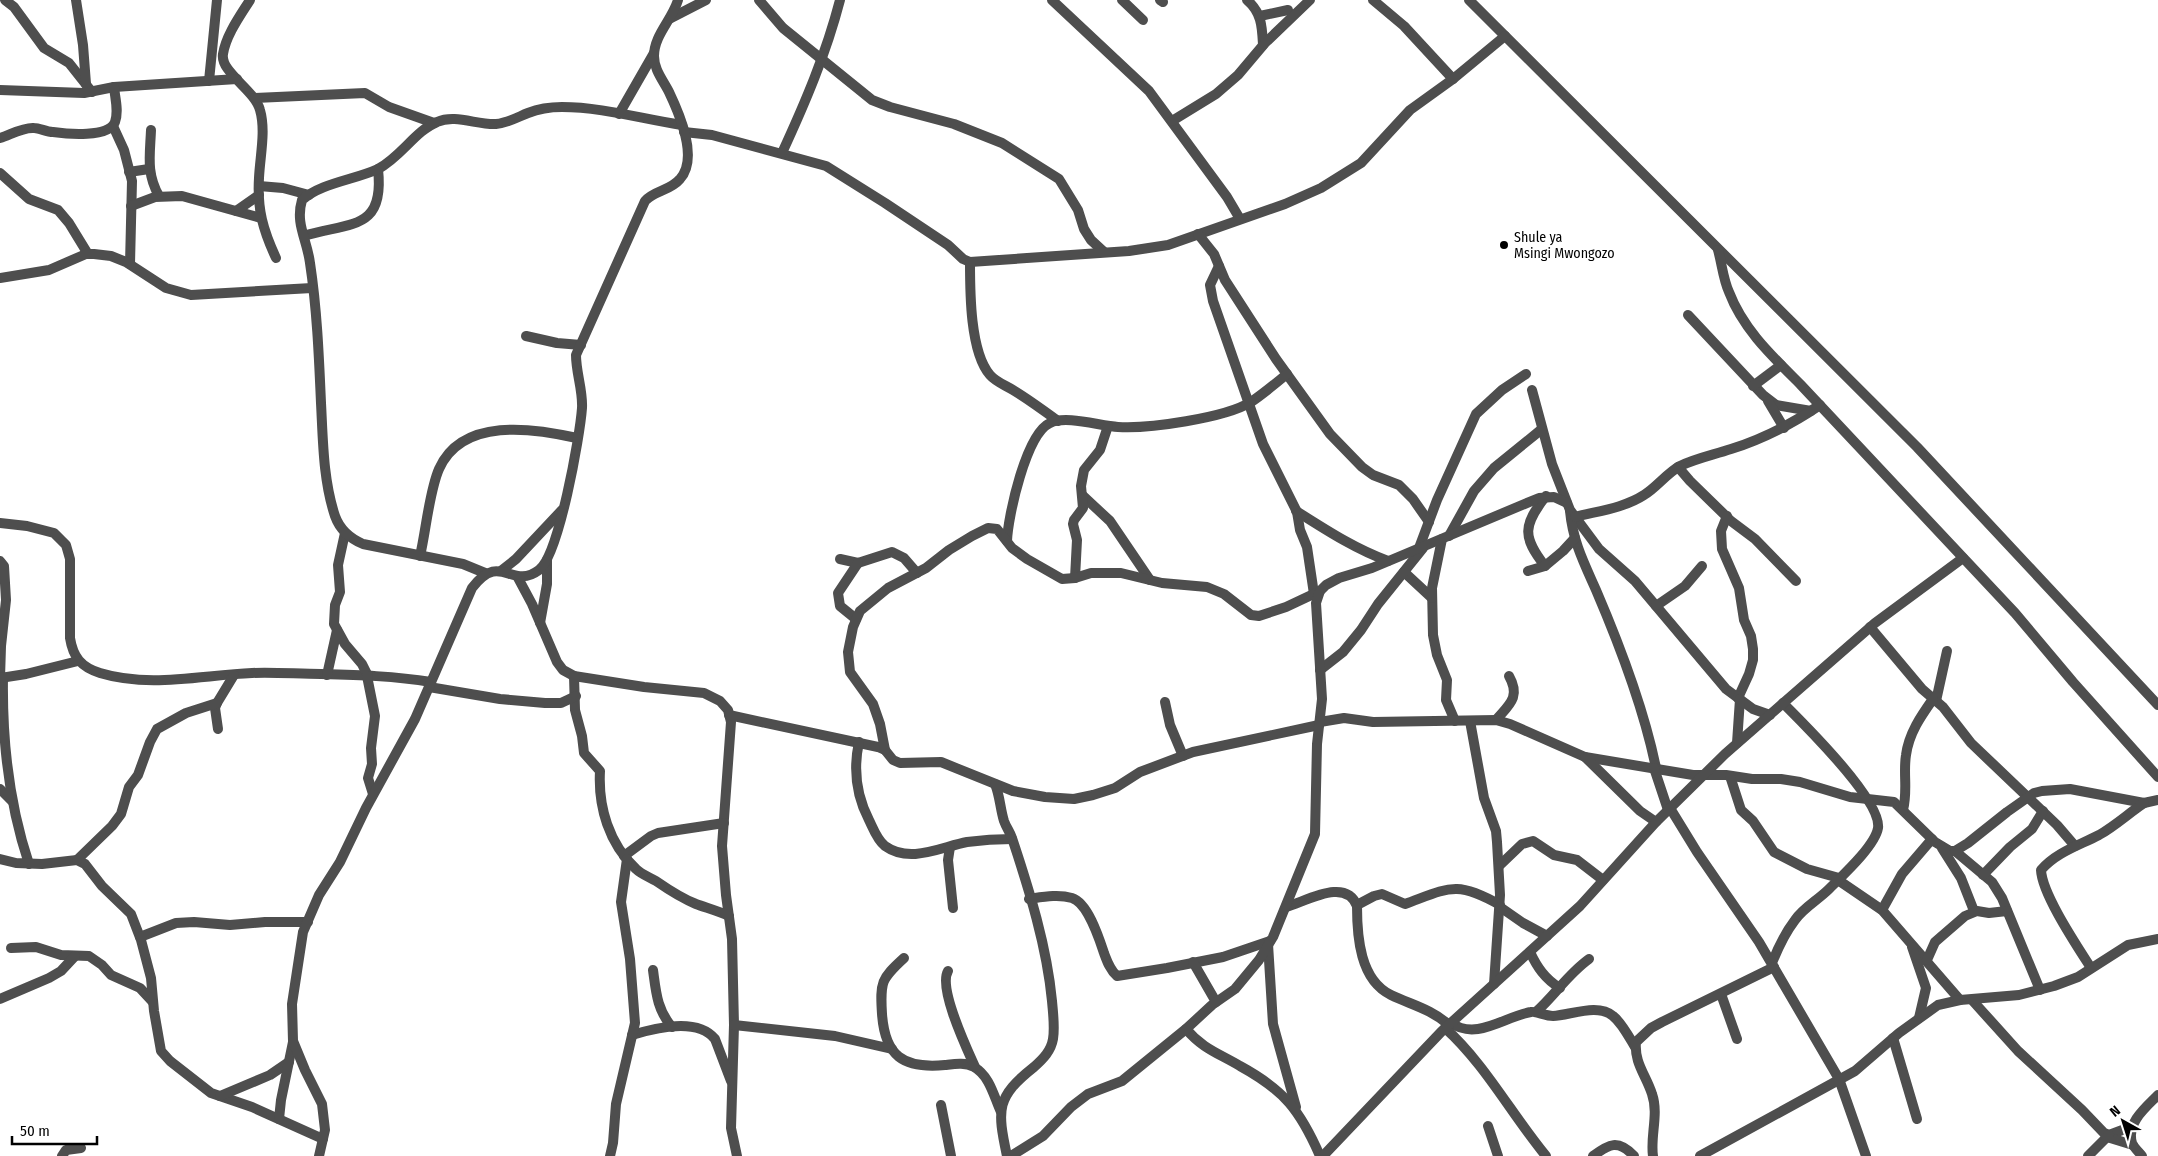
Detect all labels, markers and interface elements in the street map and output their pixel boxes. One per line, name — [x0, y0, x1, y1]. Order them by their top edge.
place label: Shule ya Msingi Mwongozo — [1514, 229, 1615, 262]
marker: Shule ya Msingi Mwongozo — [1498, 239, 1510, 251]
north arrow — [2098, 1096, 2148, 1146]
text: N — [2107, 1102, 2124, 1121]
scale bar — [12, 1114, 98, 1146]
text: 50 m — [20, 1122, 50, 1140]

